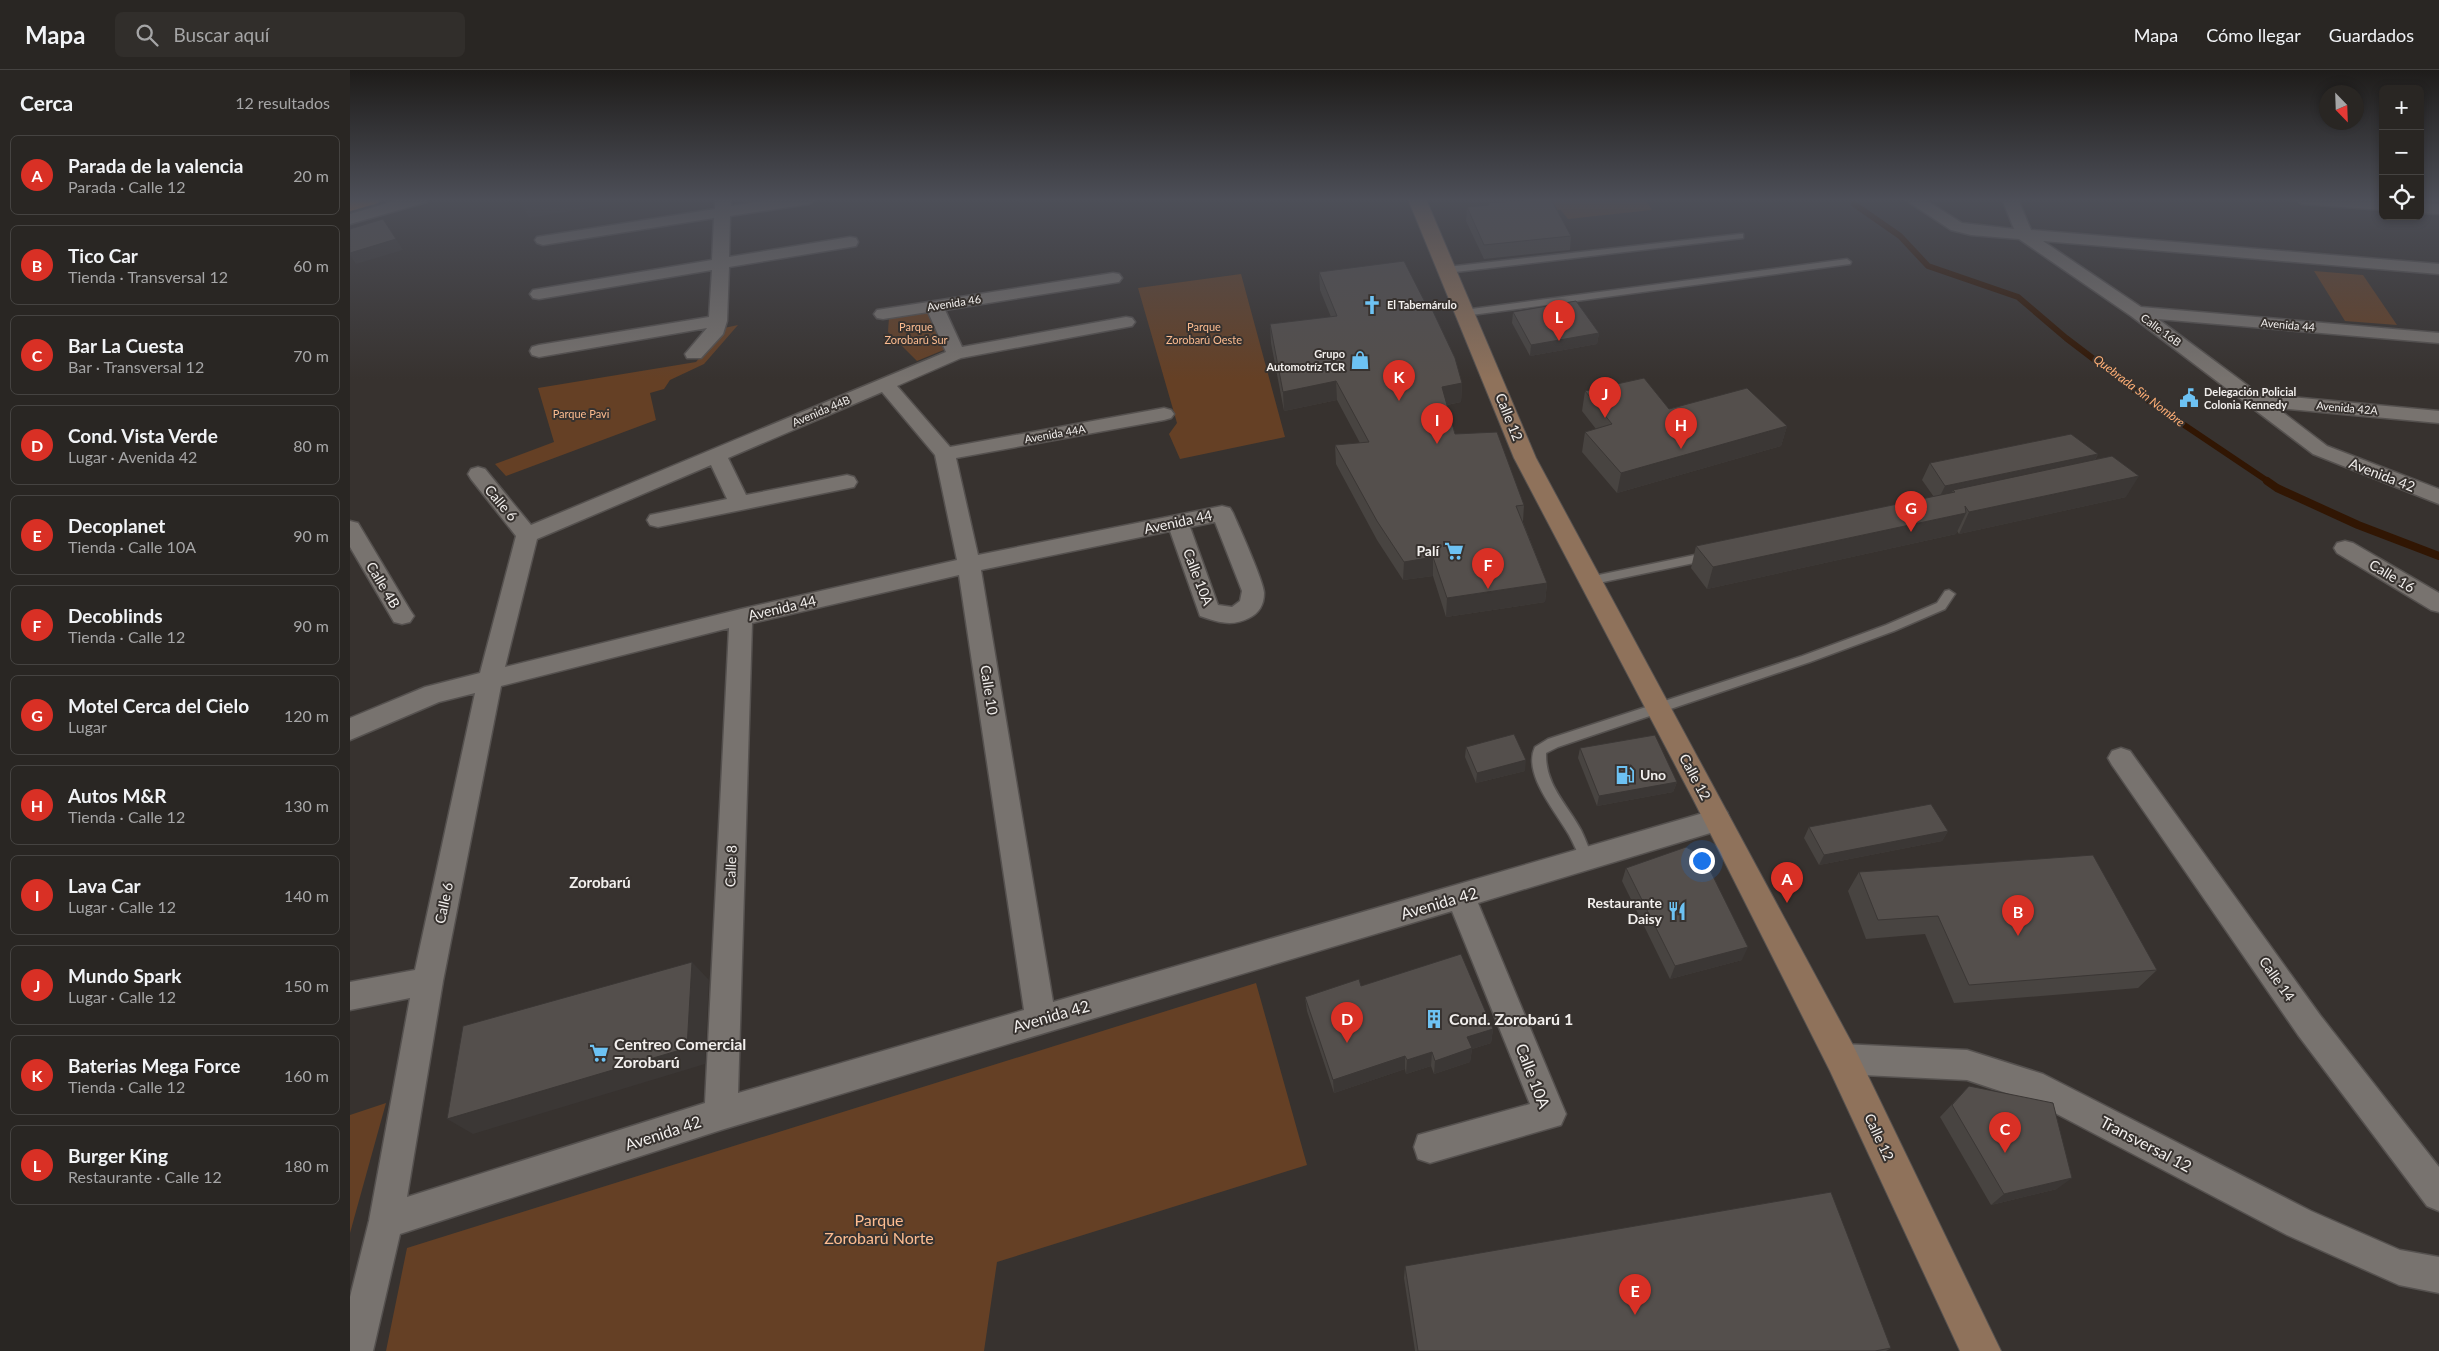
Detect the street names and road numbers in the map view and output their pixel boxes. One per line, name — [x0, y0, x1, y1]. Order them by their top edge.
street label: Avenida 46 — [926, 292, 982, 313]
street label: Calle 16B — [2139, 311, 2184, 349]
street label: Avenida 44 — [2260, 316, 2316, 333]
street label: Calle 12 — [1492, 390, 1527, 443]
street label: Avenida 44B — [790, 393, 852, 429]
street label: Avenida 42A — [2316, 398, 2379, 417]
street label: Avenida 44A — [1023, 422, 1087, 445]
street label: Avenida 42 — [2347, 454, 2417, 495]
street label: Calle 6 — [481, 481, 521, 524]
street label: Avenida 44 — [1142, 506, 1213, 537]
street label: Calle 10A — [1180, 546, 1217, 608]
street label: Calle 16 — [2366, 555, 2418, 596]
street label: Calle 4B — [363, 558, 404, 611]
street label: Avenida 44 — [746, 591, 817, 624]
street label: Calle 10 — [977, 664, 1002, 716]
street label: Calle 12 — [1676, 751, 1715, 803]
street label: Calle 8 — [721, 845, 740, 887]
street label: Calle 6 — [431, 881, 456, 925]
street label: Avenida 42 — [1398, 882, 1479, 923]
street label: Calle 14 — [2256, 953, 2299, 1004]
street label: Avenida 42 — [1010, 995, 1091, 1036]
street label: Calle 10A — [1512, 1041, 1555, 1111]
street label: Calle 12 — [1861, 1110, 1898, 1163]
street label: Avenida 42 — [622, 1111, 703, 1154]
street label: Transversal 12 — [2097, 1112, 2195, 1176]

